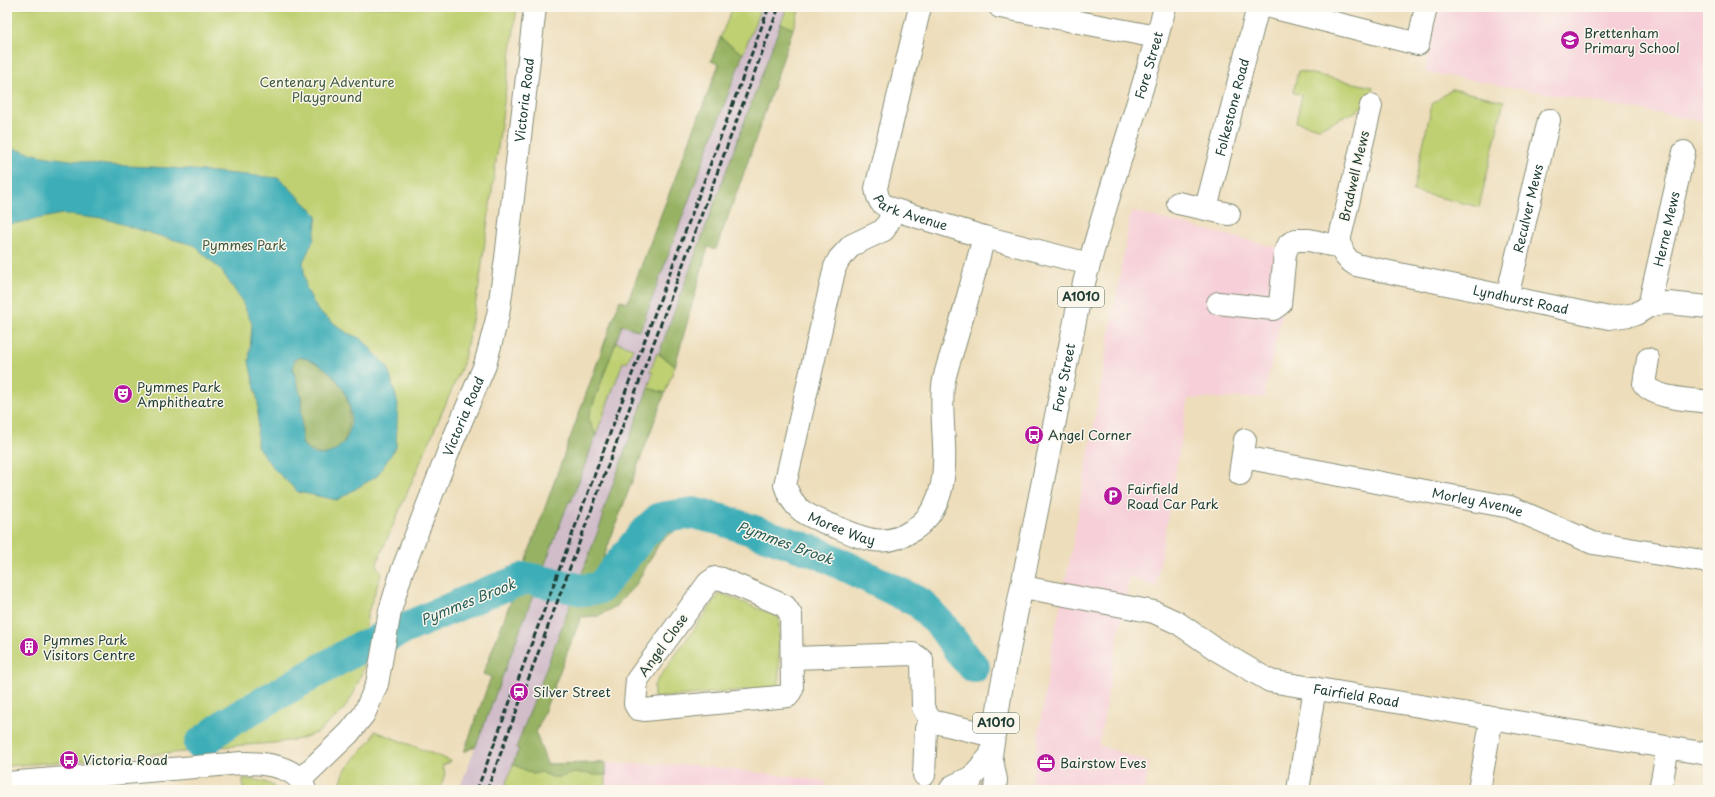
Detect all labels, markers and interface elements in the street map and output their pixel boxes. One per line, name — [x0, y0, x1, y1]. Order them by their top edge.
place label: Brettenham Primary School — [1584, 23, 1680, 57]
street label: Fore Street — [1129, 29, 1167, 101]
school or university icon: Brettenham Primary School — [1559, 29, 1581, 51]
street label: Folkestone Road — [1210, 56, 1253, 158]
street label: Victoria Road — [509, 57, 538, 143]
park label: Centenary Adventure Playground — [259, 72, 395, 106]
street label: Bradwell Mews — [1334, 129, 1373, 223]
street label: Reculver Mews — [1508, 162, 1547, 255]
street label: Herne Mews — [1648, 189, 1684, 268]
street label: Park Avenue — [869, 191, 950, 234]
park label: Pymmes Park — [202, 235, 286, 254]
street label: Lyndhurst Road — [1471, 280, 1570, 318]
road number: A1010 — [1058, 287, 1104, 307]
street label: Fore Street — [1047, 341, 1079, 413]
street label: Victoria Road — [438, 373, 488, 459]
place label: Pymmes Park Amphitheatre — [137, 377, 224, 411]
theatre icon: Pymmes Park Amphitheatre — [112, 383, 134, 405]
bus stop icon: Angel Corner — [1023, 424, 1045, 446]
place label: Angel Corner — [1048, 425, 1133, 444]
place label: Fairfield Road Car Park — [1127, 479, 1219, 513]
street label: Morley Avenue — [1431, 483, 1527, 521]
parking icon: Fairfield Road Car Park — [1102, 485, 1124, 507]
street label: Moree Way — [805, 507, 877, 549]
water label: Pymmes Brook — [734, 515, 837, 570]
water label: Pymmes Brook — [417, 573, 519, 630]
street label: Angel Close — [633, 609, 692, 680]
place label: Pymmes Park Visitors Centre — [43, 630, 136, 664]
building icon: Pymmes Park Visitors Centre — [18, 636, 40, 658]
street label: Fairfield Road — [1312, 678, 1401, 711]
station icon: Silver Street — [508, 681, 530, 703]
place label: Silver Street — [533, 682, 611, 701]
road number: A1010 — [973, 713, 1019, 733]
bus stop icon: Victoria Road — [58, 749, 80, 771]
place label: Victoria Road — [83, 750, 168, 769]
office icon: Bairstow Eves — [1035, 752, 1057, 774]
place label: Bairstow Eves — [1060, 753, 1146, 772]

